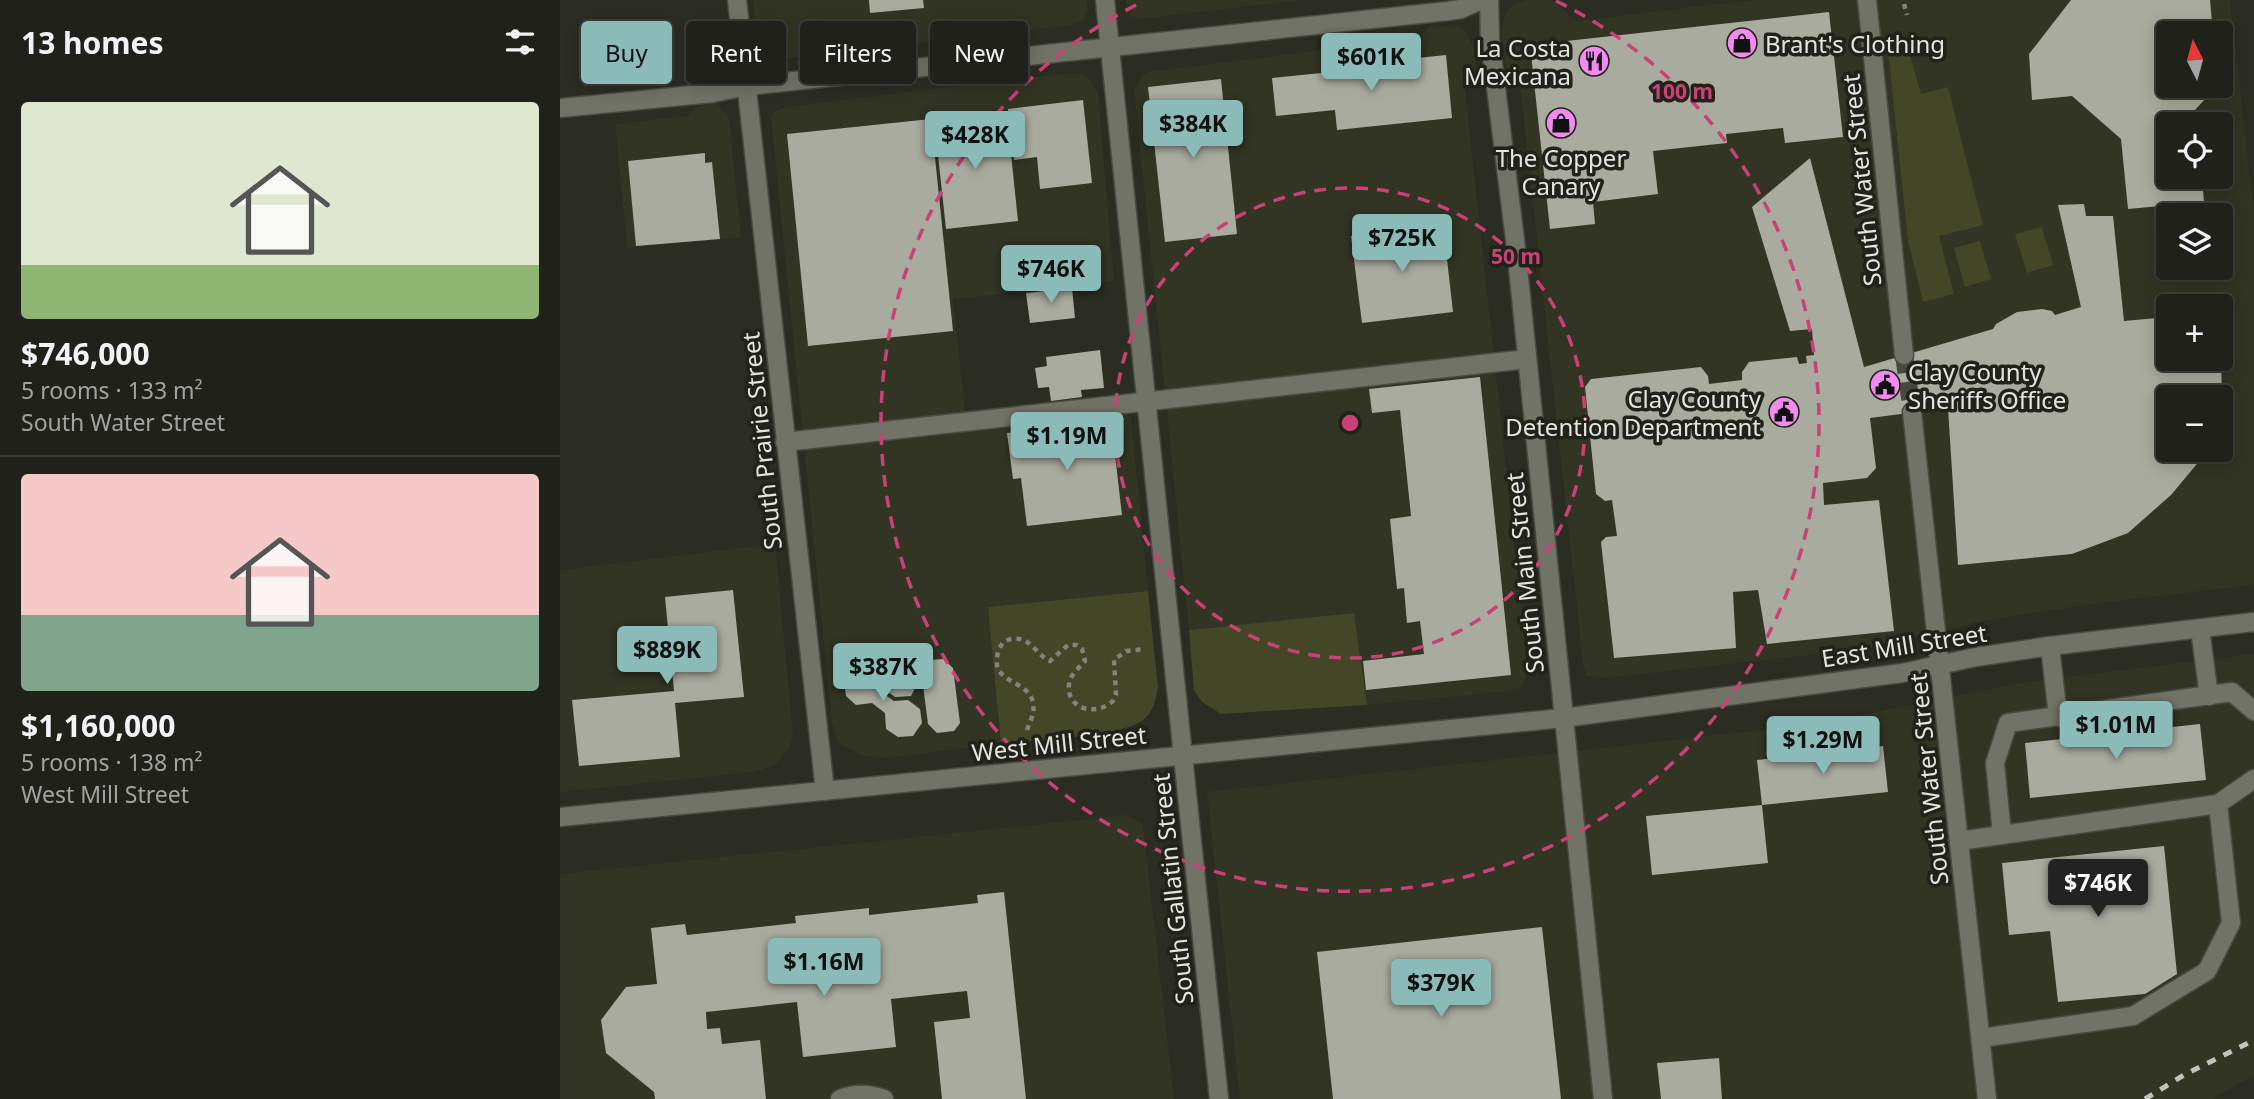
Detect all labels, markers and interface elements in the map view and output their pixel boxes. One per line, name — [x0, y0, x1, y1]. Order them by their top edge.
chip: Buy — [581, 21, 672, 84]
chip: Rent — [686, 21, 786, 84]
chip: Filters — [800, 21, 916, 84]
chip: New — [930, 21, 1028, 84]
north arrow — [2156, 21, 2233, 98]
map controls — [2156, 21, 2233, 462]
text: 13 homes — [21, 22, 164, 63]
icon: filters — [501, 23, 539, 61]
shop icon: Brant's Clothing — [1725, 26, 1759, 60]
place label: Brant's Clothing — [1765, 27, 1945, 60]
place label: La Costa Mexicana — [1464, 31, 1571, 92]
pin: $601K — [1322, 34, 1420, 93]
text: $601K — [1337, 40, 1405, 72]
restaurant icon: La Costa Mexicana — [1577, 44, 1611, 78]
street label: South Water Street — [1833, 72, 1889, 288]
text: 100 m — [1651, 77, 1713, 105]
pin: $384K — [1144, 100, 1242, 160]
shop icon: The Copper Canary — [1544, 106, 1578, 140]
text: $384K — [1159, 107, 1227, 139]
pin: $428K — [926, 111, 1024, 171]
button: locate — [2156, 112, 2233, 189]
text: $428K — [941, 118, 1009, 150]
place label: The Copper Canary — [1496, 141, 1626, 202]
icon: home — [217, 147, 343, 273]
button: layers — [2156, 203, 2233, 280]
pin: $725K — [1353, 215, 1451, 274]
text: $725K — [1368, 221, 1436, 253]
text: 50 m — [1491, 242, 1541, 270]
pin: $746K — [1002, 246, 1100, 305]
text: $746K — [1017, 252, 1085, 284]
button: + — [2156, 294, 2233, 371]
street label: South Prairie Street — [733, 330, 789, 552]
text: $746,000 — [21, 333, 150, 374]
place label: Clay County Sheriffs Office — [1908, 355, 2066, 416]
public building icon: Clay County Sheriffs Office — [1868, 368, 1902, 402]
text: 5 rooms · 133 m² — [21, 374, 203, 406]
place label: Clay County Detention Department — [1505, 382, 1762, 443]
button: − — [2156, 385, 2233, 462]
public building icon: Clay County Detention Department — [1767, 395, 1801, 429]
text: South Water Street — [21, 406, 225, 438]
centre of rings — [1338, 411, 1362, 435]
pin: $1.19M — [1010, 412, 1124, 472]
text: $1.19M — [1027, 419, 1107, 451]
street label: South Main Street — [1497, 471, 1551, 675]
icon: home — [217, 519, 343, 645]
street label: East Mill Street — [1819, 616, 1989, 674]
pin: $889K — [618, 626, 716, 686]
text: $889K — [633, 633, 701, 665]
pin: $387K — [834, 644, 932, 703]
text: $387K — [849, 650, 917, 682]
street label: South Water Street — [1900, 671, 1956, 887]
pin: $1.01M — [2059, 702, 2173, 761]
text: $1,160,000 — [21, 705, 175, 746]
text: $1.01M — [2076, 708, 2156, 740]
pin: $1.29M — [1766, 716, 1880, 776]
street label: West Mill Street — [970, 717, 1148, 769]
text: $1.29M — [1783, 723, 1863, 755]
text: 5 rooms · 138 m² — [21, 746, 203, 778]
street label: South Gallatin Street — [1143, 772, 1201, 1006]
text: West Mill Street — [21, 778, 189, 810]
pin: $746K — [2049, 860, 2147, 919]
text: $746K — [2064, 866, 2132, 898]
pin: $1.16M — [767, 939, 881, 998]
text: $1.16M — [784, 945, 864, 977]
pin: $379K — [1392, 960, 1490, 1019]
text: $379K — [1407, 966, 1475, 998]

